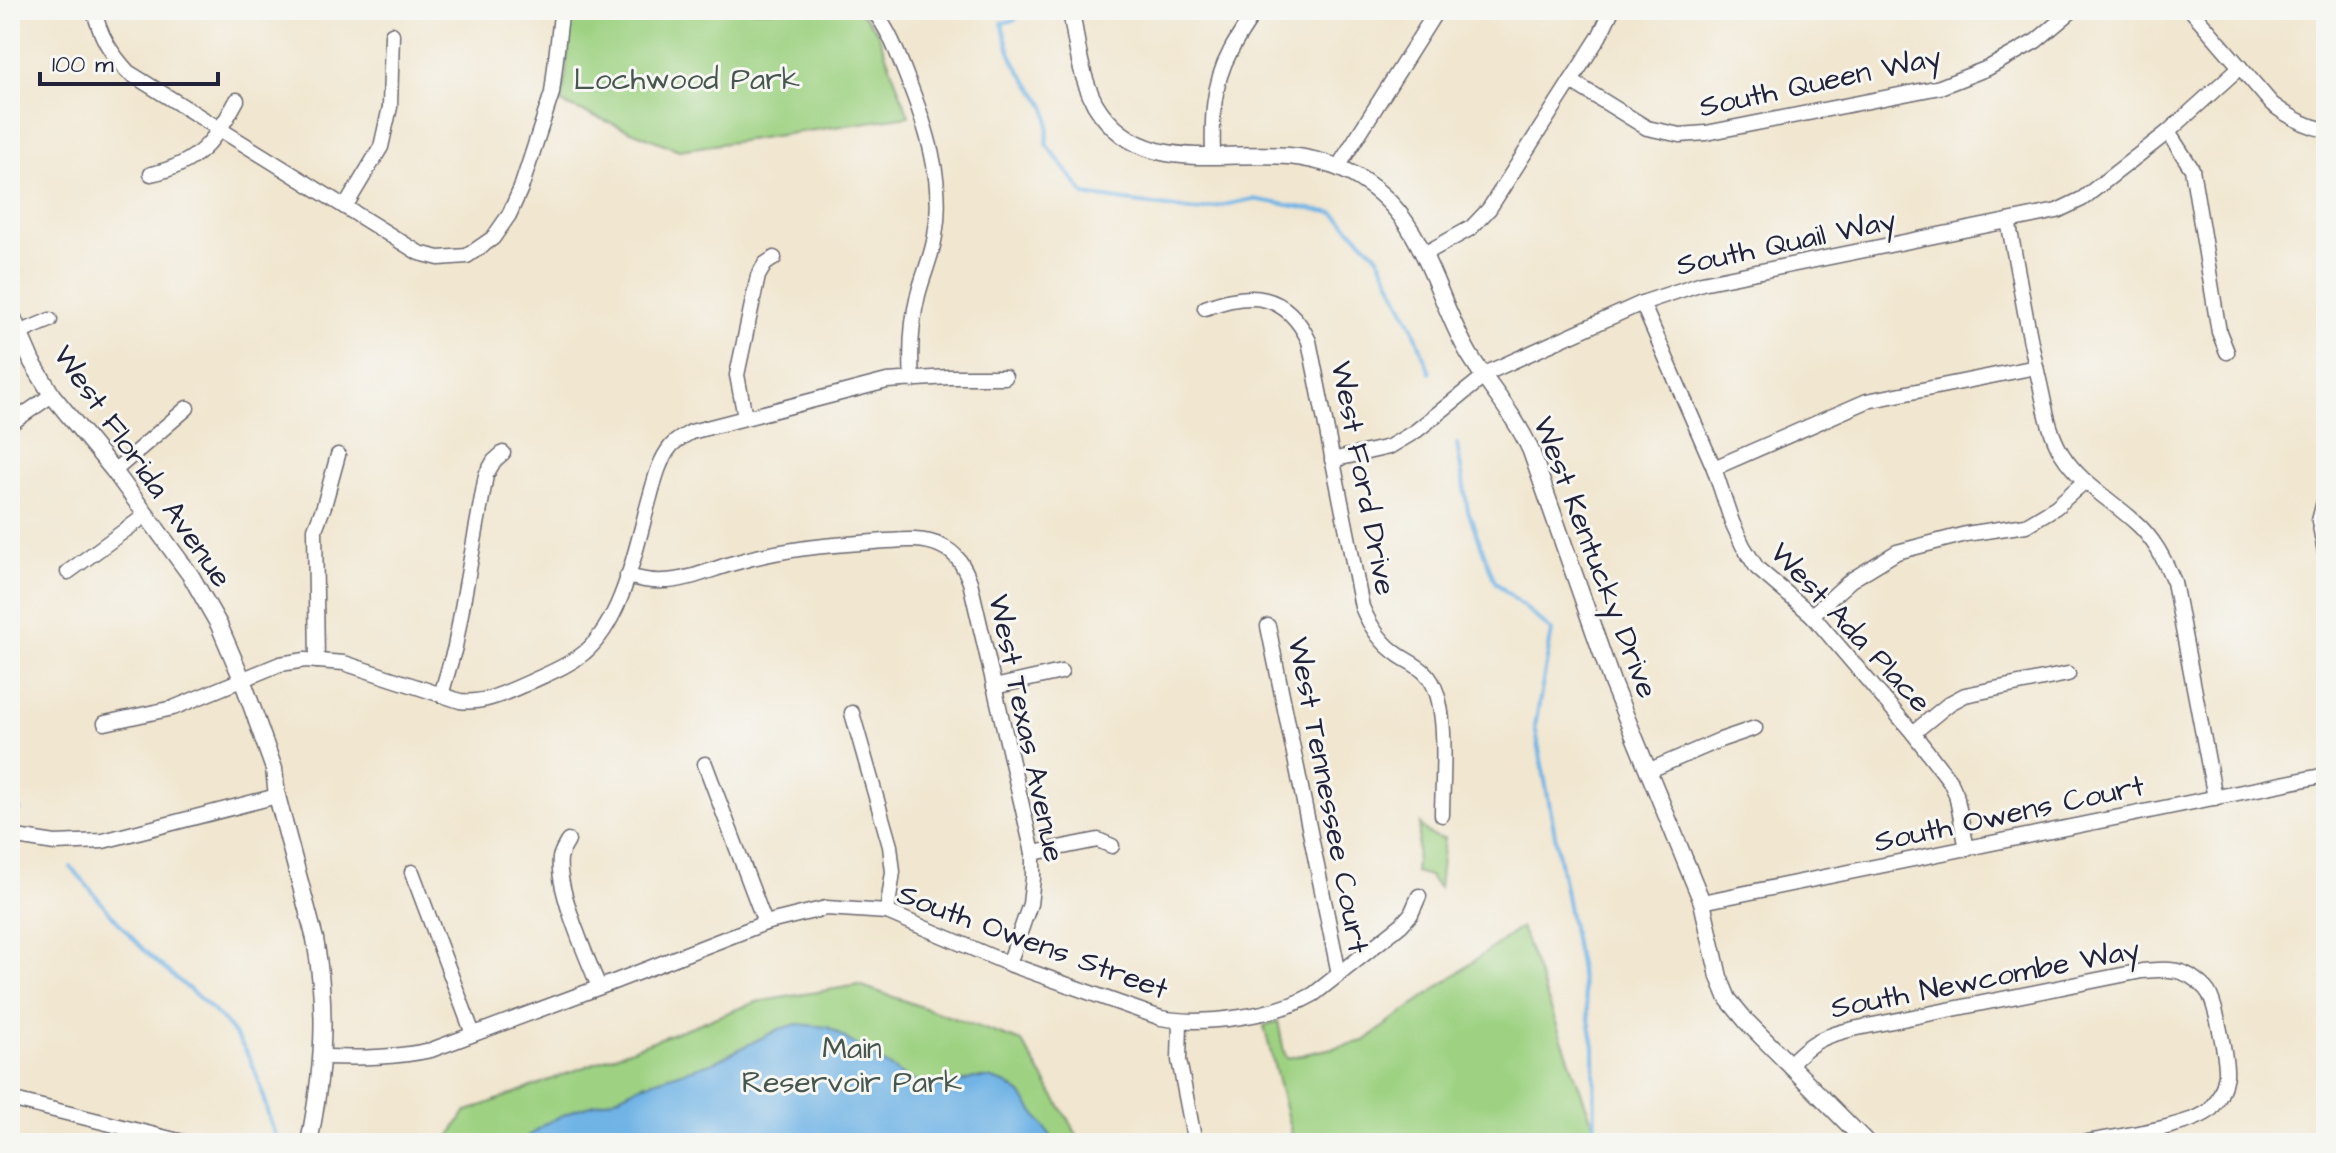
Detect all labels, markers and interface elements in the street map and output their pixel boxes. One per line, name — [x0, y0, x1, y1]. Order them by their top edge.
scale bar — [40, 36, 218, 86]
street label: South Queen Way — [1695, 36, 1945, 129]
text: 100 m — [52, 48, 114, 82]
park label: Lochwood Park — [574, 59, 800, 101]
street label: South Quail Way — [1673, 199, 1900, 288]
street label: West Florida Avenue — [43, 337, 242, 596]
street label: West Ford Drive — [1320, 358, 1406, 599]
street label: West Kentucky Drive — [1521, 410, 1668, 705]
street label: West Ada Place — [1760, 533, 1941, 722]
street label: West Texas Avenue — [977, 591, 1075, 866]
street label: West Tennessee Court — [1277, 633, 1379, 957]
street label: South Owens Court — [1870, 765, 2148, 863]
street label: South Owens Street — [891, 873, 1174, 1011]
street label: South Newcombe Way — [1827, 928, 2143, 1031]
park label: Main Reservoir Park — [742, 1028, 962, 1104]

